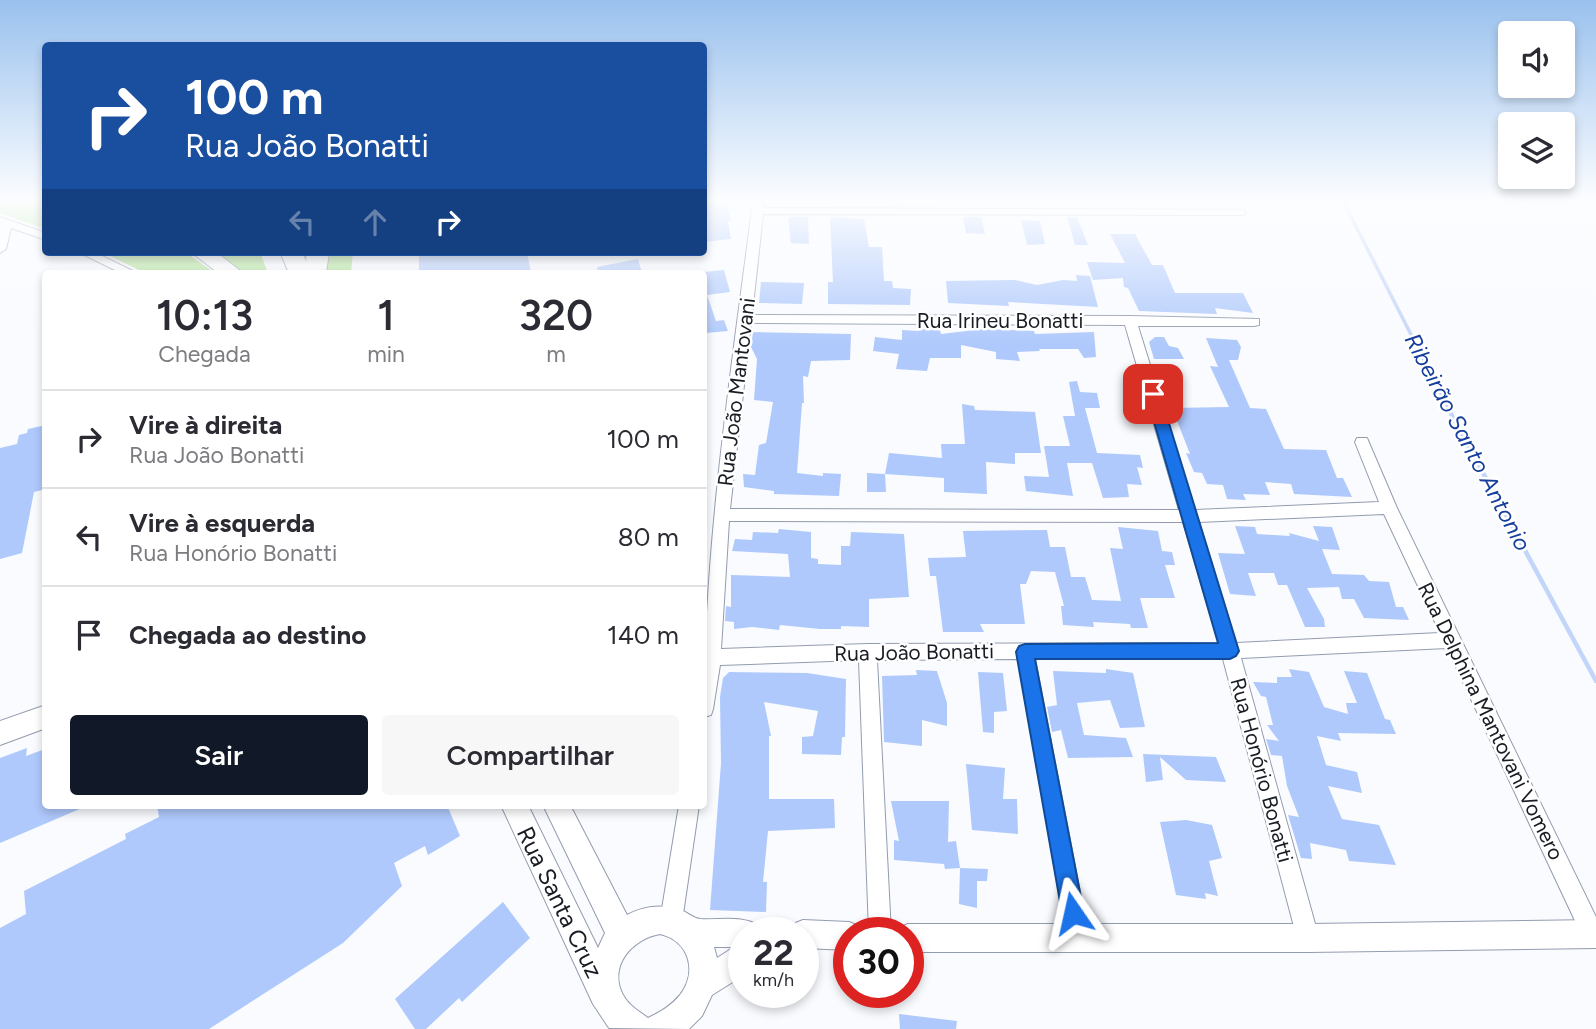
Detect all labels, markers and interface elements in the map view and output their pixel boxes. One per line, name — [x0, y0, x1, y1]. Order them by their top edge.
map controls — [1498, 21, 1575, 189]
button: sound — [1498, 21, 1575, 98]
text: 100 m — [185, 67, 324, 126]
icon: right — [70, 70, 161, 161]
button: layers — [1498, 112, 1575, 189]
text: Rua João Bonatti — [185, 127, 429, 165]
icon: left — [283, 203, 321, 241]
icon: ahead — [356, 203, 394, 241]
icon: right — [429, 203, 467, 241]
text: 10:13 — [156, 290, 253, 341]
text: 1 — [377, 290, 395, 341]
text: 320 — [519, 290, 593, 341]
street label: Rua João Mantovani — [712, 296, 760, 488]
street label: Rua Irineu Bonatti — [917, 308, 1083, 333]
water label: Ribeirão Santo Antonio — [1399, 328, 1537, 556]
text: Chegada — [158, 340, 251, 368]
text: min — [367, 340, 405, 368]
text: m — [546, 340, 566, 368]
pin — [1123, 364, 1183, 424]
icon: arrive — [1134, 375, 1172, 413]
text: Vire à direita — [129, 409, 282, 441]
icon: right — [70, 420, 108, 458]
text: 100 m — [606, 423, 679, 455]
text: Rua João Bonatti — [129, 441, 304, 469]
text: Vire à esquerda — [129, 507, 315, 539]
icon: left — [70, 518, 108, 556]
text: 80 m — [618, 521, 679, 553]
text: Rua Honório Bonatti — [129, 539, 337, 567]
street label: Rua Delphina Mantovani Vomero — [1413, 578, 1569, 864]
icon: arrive — [70, 616, 108, 654]
text: Chegada ao destino — [129, 619, 366, 651]
text: 140 m — [607, 619, 679, 651]
street label: Rua João Bonatti — [834, 638, 994, 666]
street label: Rua Honório Bonatti — [1225, 675, 1299, 865]
button: Sair — [70, 715, 368, 795]
button: Compartilhar — [382, 715, 679, 795]
street label: Rua Santa Cruz — [511, 822, 609, 982]
position arrow — [1036, 876, 1110, 950]
speed limit sign: 30 — [833, 917, 924, 1008]
text: 22 — [753, 932, 794, 974]
text: km/h — [753, 969, 794, 991]

